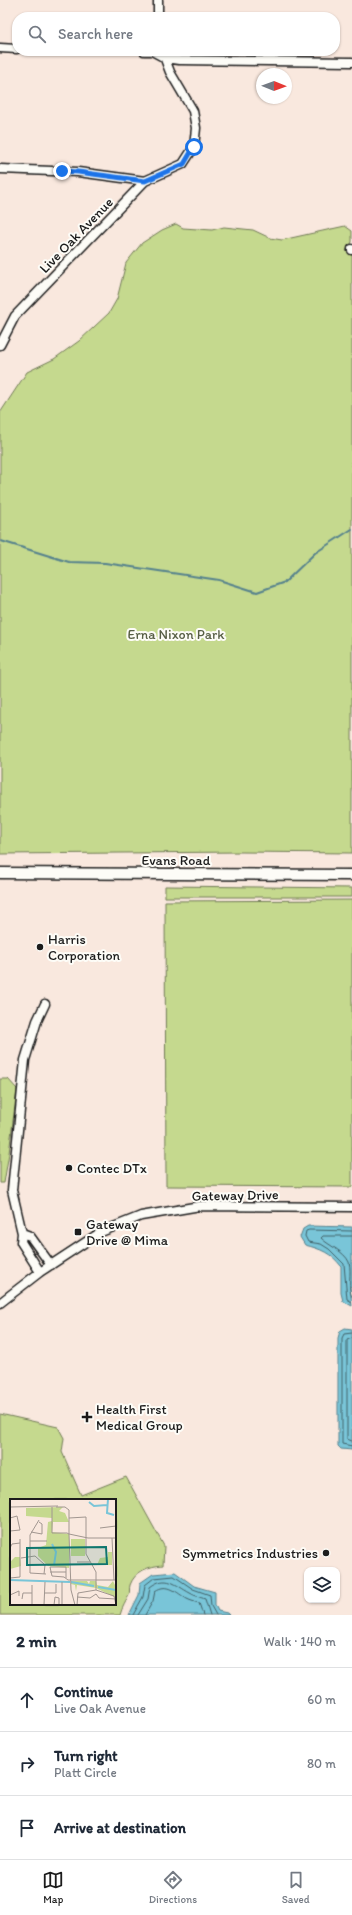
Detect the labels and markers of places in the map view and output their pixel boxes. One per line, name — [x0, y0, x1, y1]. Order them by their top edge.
place label: Harris Corporation — [48, 931, 121, 964]
marker: Harris Corporation — [35, 942, 45, 952]
place label: Contec DTx — [77, 1160, 147, 1177]
marker: Contec DTx — [64, 1163, 74, 1173]
place label: Gateway Drive @ Mima — [86, 1216, 169, 1249]
marker: Gateway Drive @ Mima — [73, 1227, 83, 1237]
place label: Health First Medical Group — [96, 1401, 183, 1434]
marker: Health First Medical Group — [81, 1411, 93, 1423]
place label: Symmetrics Industries — [182, 1545, 318, 1562]
marker: Symmetrics Industries — [321, 1548, 331, 1558]

